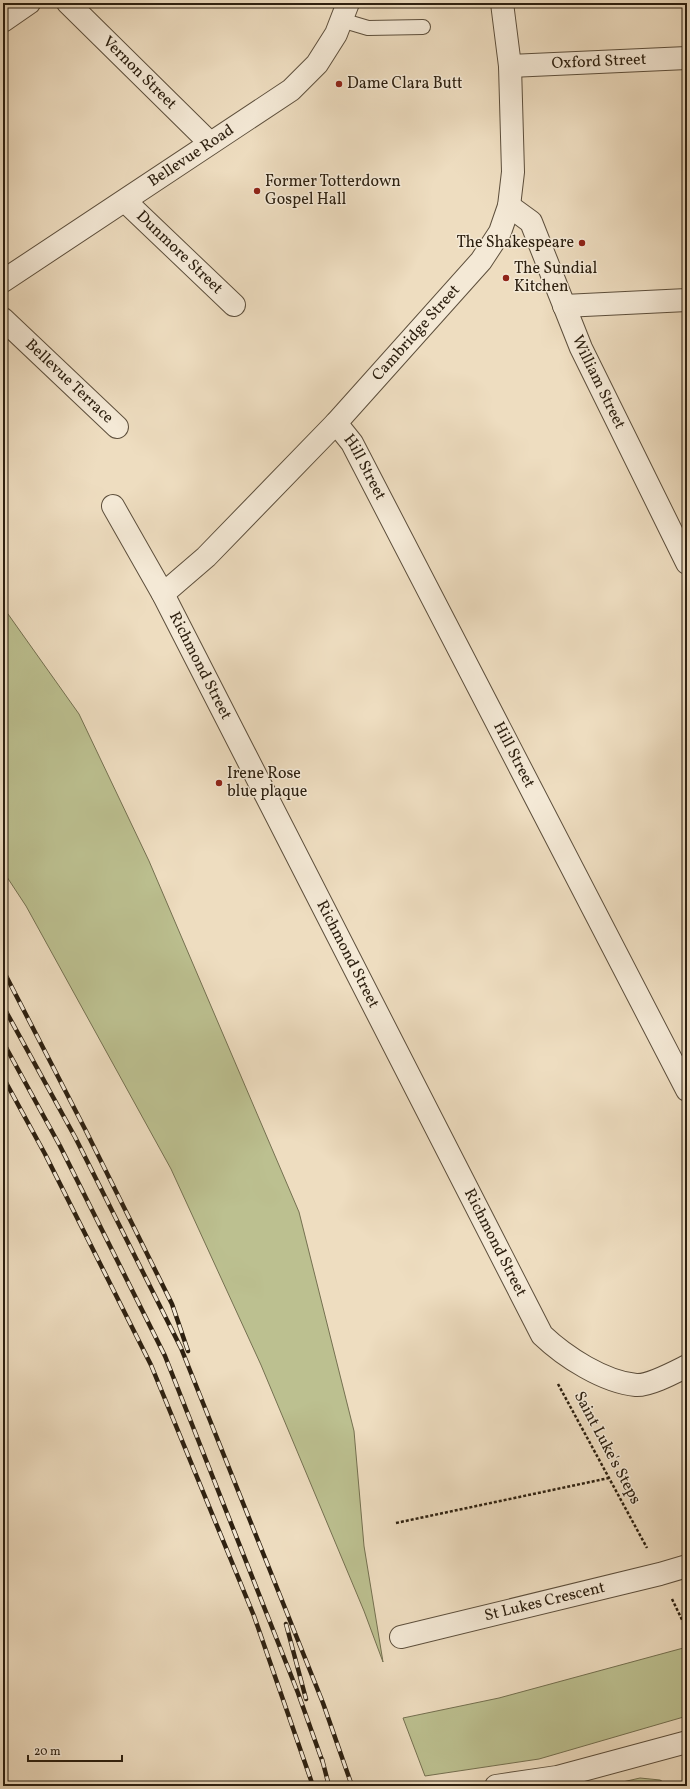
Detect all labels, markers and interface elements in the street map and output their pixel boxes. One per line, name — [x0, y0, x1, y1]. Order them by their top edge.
street label: Vernon Street — [97, 31, 182, 115]
street label: Oxford Street — [551, 49, 647, 75]
place label: Dame Clara Butt — [347, 73, 463, 95]
marker: Dame Clara Butt — [334, 79, 344, 89]
street label: Bellevue Road — [144, 120, 239, 193]
place label: Former Totterdown Gospel Hall — [265, 171, 401, 211]
marker: Former Totterdown Gospel Hall — [252, 186, 262, 196]
street label: Dunmore Street — [131, 206, 228, 300]
place label: The Shakespeare — [456, 232, 574, 254]
marker: The Shakespeare — [577, 238, 587, 248]
place label: The Sundial Kitchen — [514, 258, 598, 298]
marker: The Sundial Kitchen — [501, 273, 511, 283]
street label: Cambridge Street — [367, 280, 466, 386]
street label: William Street — [566, 332, 631, 433]
street label: Bellevue Terrace — [20, 334, 118, 429]
street label: Hill Street — [338, 430, 391, 505]
street label: Richmond Street — [163, 608, 237, 724]
street label: Hill Street — [487, 718, 540, 792]
place label: Irene Rose blue plaque — [227, 763, 307, 803]
marker: Irene Rose blue plaque — [214, 778, 224, 788]
street label: Richmond Street — [311, 897, 384, 1013]
street label: Richmond Street — [458, 1185, 532, 1301]
street label: Saint Luke's Steps — [568, 1388, 646, 1508]
street label: St Lukes Crescent — [482, 1577, 608, 1627]
scale bar — [28, 1737, 122, 1763]
text: 20 m — [34, 1744, 61, 1760]

